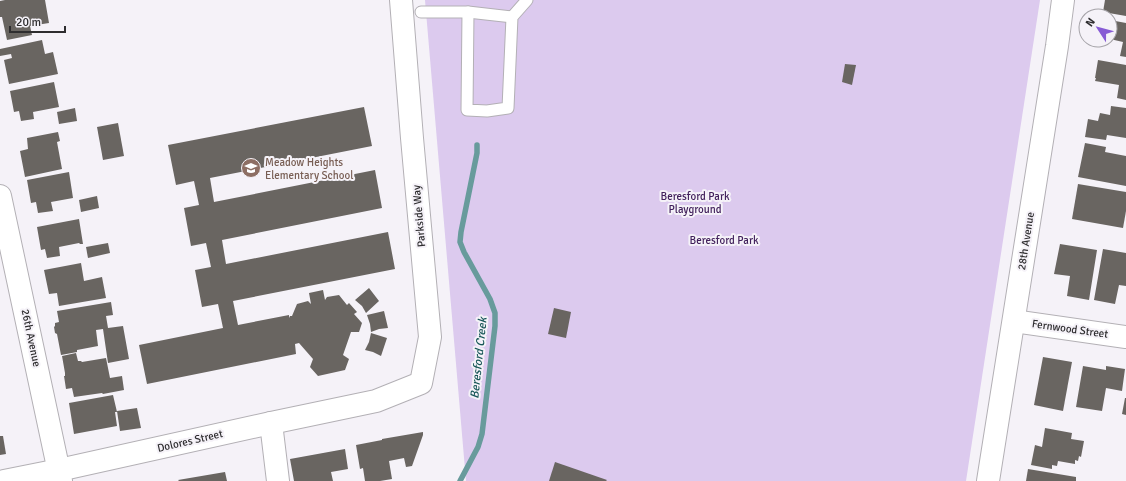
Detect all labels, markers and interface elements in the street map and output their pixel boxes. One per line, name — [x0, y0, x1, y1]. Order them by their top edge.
scale bar — [10, 8, 65, 34]
north arrow — [1078, 8, 1118, 48]
text: 20 m — [16, 15, 41, 30]
text: N — [1083, 15, 1098, 29]
place label: Meadow Heights Elementary School — [265, 156, 353, 182]
school or university icon: Meadow Heights Elementary School — [240, 157, 262, 179]
street label: Parkside Way — [410, 184, 428, 248]
park label: Beresford Park Playground — [661, 190, 730, 216]
street label: 28th Avenue — [1015, 211, 1037, 271]
park label: Beresford Park — [690, 234, 759, 247]
street label: 26th Avenue — [19, 308, 43, 368]
water label: Beresford Creek — [467, 316, 491, 399]
street label: Fernwood Street — [1031, 317, 1109, 341]
street label: Dolores Street — [156, 427, 224, 455]

